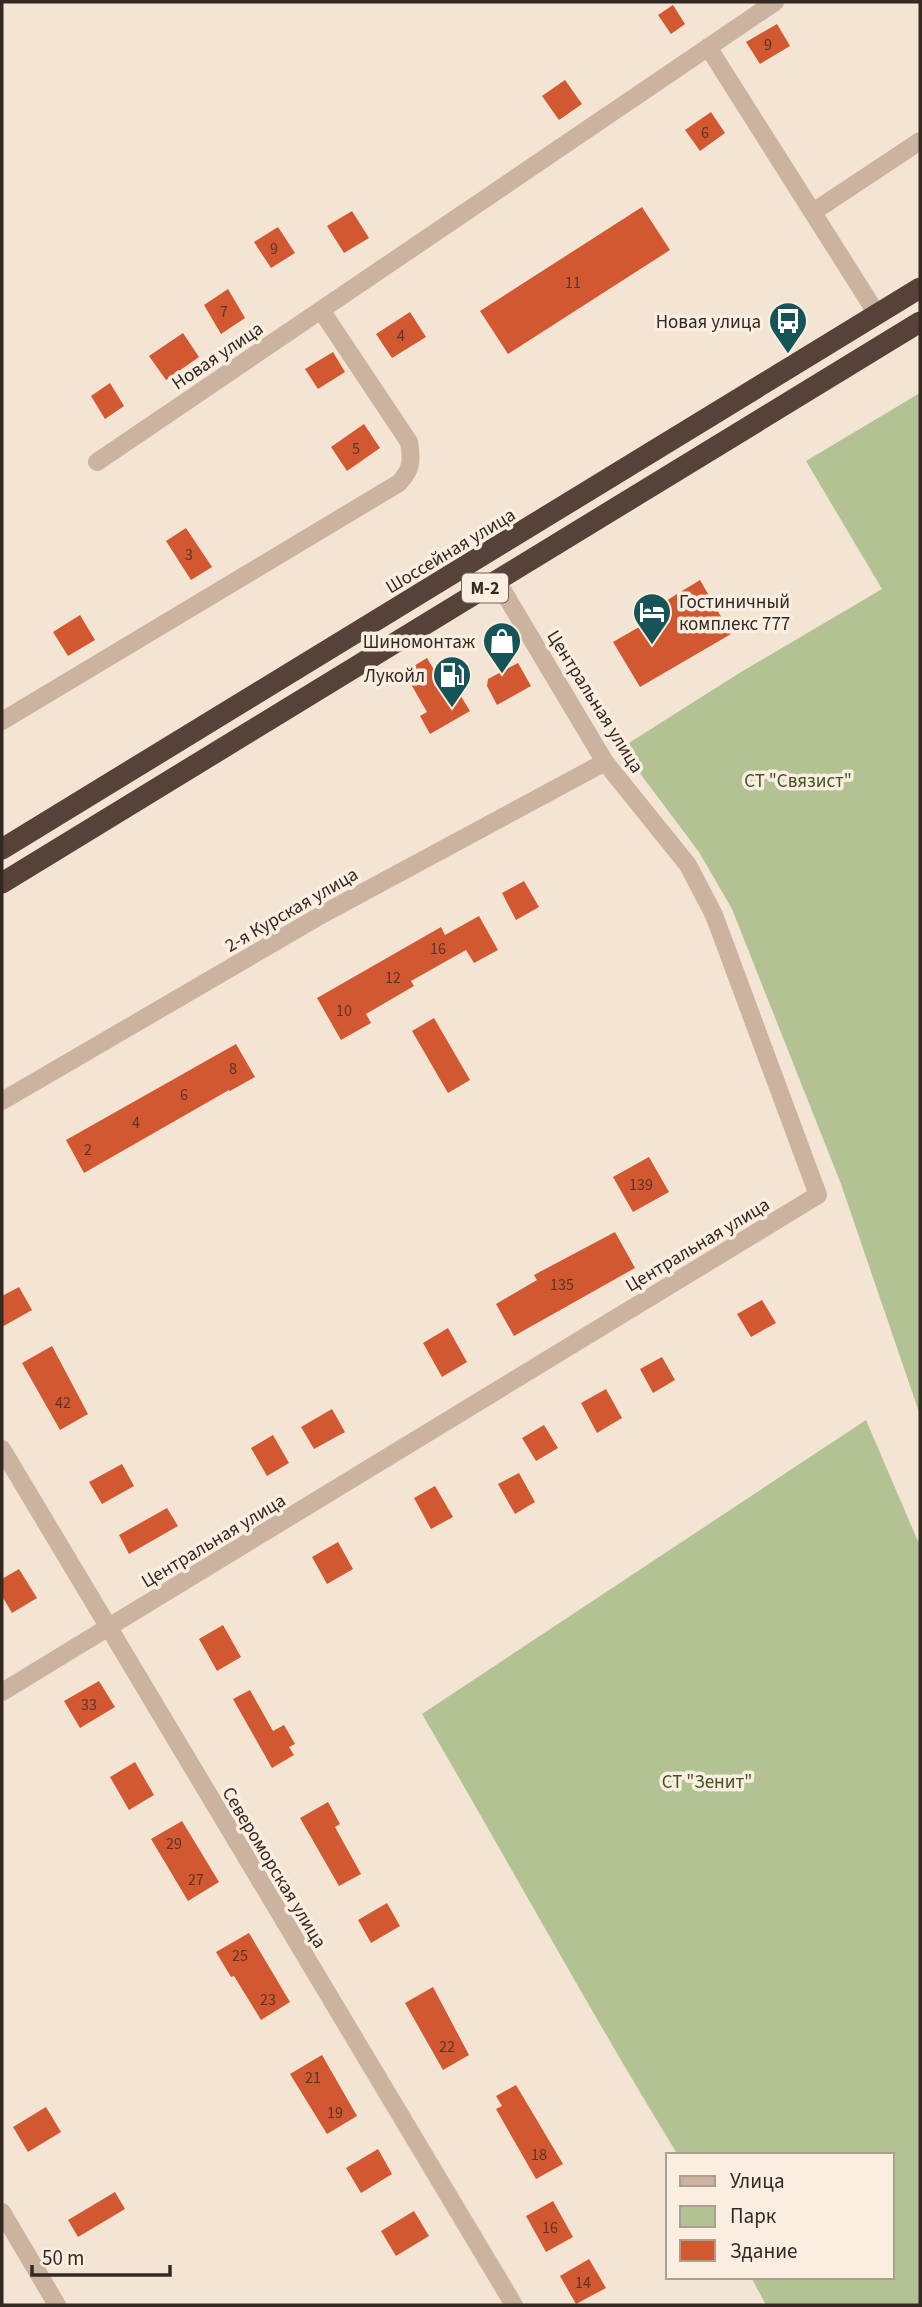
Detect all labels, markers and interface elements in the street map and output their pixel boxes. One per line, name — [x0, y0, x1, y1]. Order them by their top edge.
house number: 9 — [764, 34, 772, 56]
house number: 6 — [701, 122, 709, 144]
house number: 9 — [270, 238, 278, 260]
house number: 11 — [565, 272, 581, 294]
bus stop icon: Новая улица — [767, 300, 809, 355]
house number: 7 — [220, 301, 228, 323]
place label: Новая улица — [656, 309, 761, 336]
street label: Новая улица — [167, 316, 269, 397]
house number: 4 — [397, 325, 405, 347]
house number: 5 — [352, 438, 360, 460]
street label: Шоссейная улица — [381, 502, 521, 601]
house number: 3 — [185, 544, 193, 566]
road number: М-2 — [462, 574, 508, 602]
place label: Гостиничный комплекс 777 — [679, 589, 790, 638]
hotel icon: Гостиничный комплекс 777 — [631, 591, 673, 646]
shop icon: Шиномонтаж — [481, 620, 523, 675]
street label: Центральная улица — [540, 625, 650, 779]
place label: Шиномонтаж — [363, 629, 475, 656]
fuel station icon: Лукойл — [431, 654, 473, 709]
place label: Лукойл — [364, 663, 425, 690]
park label: СТ "Связист" — [744, 768, 852, 795]
street label: 2-я Курская улица — [220, 861, 363, 959]
house number: 16 — [430, 938, 446, 960]
house number: 12 — [385, 967, 401, 989]
house number: 10 — [336, 1000, 352, 1022]
house number: 8 — [229, 1058, 237, 1080]
house number: 6 — [180, 1084, 188, 1106]
house number: 4 — [132, 1112, 140, 1134]
house number: 2 — [84, 1139, 92, 1161]
house number: 139 — [629, 1174, 653, 1196]
street label: Центральная улица — [620, 1191, 775, 1299]
house number: 135 — [550, 1274, 574, 1296]
house number: 42 — [55, 1392, 71, 1414]
street label: Центральная улица — [136, 1487, 291, 1595]
house number: 33 — [81, 1694, 97, 1716]
park label: СТ "Зенит" — [662, 1769, 752, 1796]
street label: Североморская улица — [215, 1782, 333, 1954]
house number: 29 — [166, 1833, 182, 1855]
house number: 27 — [188, 1869, 204, 1891]
house number: 25 — [232, 1945, 248, 1967]
house number: 23 — [260, 1989, 276, 2011]
house number: 22 — [439, 2036, 455, 2058]
house number: 21 — [305, 2067, 321, 2089]
house number: 19 — [327, 2102, 343, 2124]
house number: 18 — [531, 2144, 547, 2166]
legend — [666, 2153, 894, 2279]
text: Улица — [730, 2166, 785, 2196]
text: Парк — [730, 2201, 777, 2231]
house number: 16 — [542, 2217, 558, 2239]
scale bar — [32, 2234, 170, 2278]
text: Здание — [730, 2236, 798, 2266]
text: 50 m — [42, 2243, 84, 2273]
house number: 14 — [575, 2272, 591, 2294]

